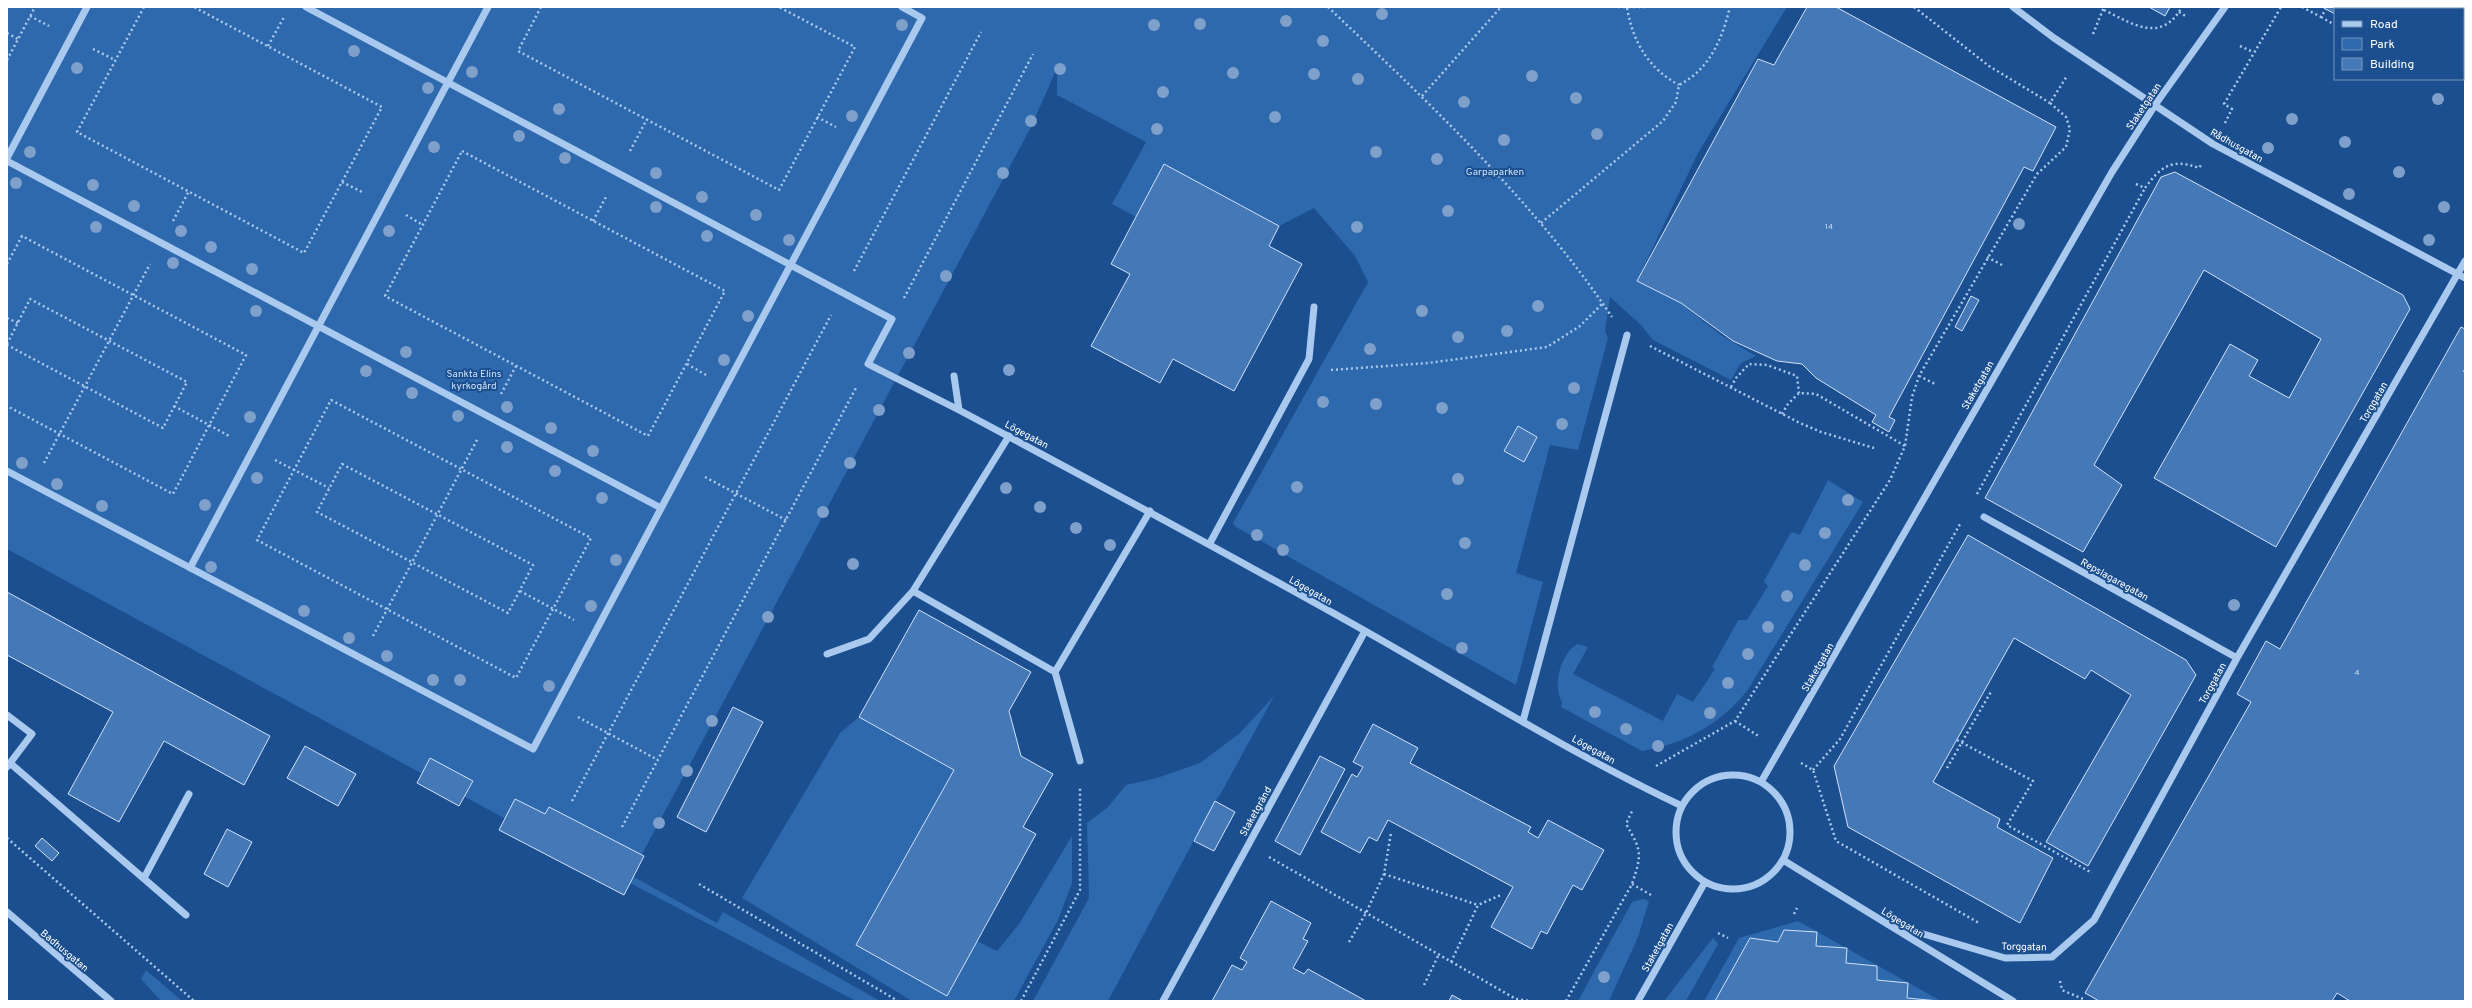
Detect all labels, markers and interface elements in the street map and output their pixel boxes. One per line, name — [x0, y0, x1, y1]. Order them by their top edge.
legend — [2334, 8, 2464, 80]
text: Road — [2370, 17, 2398, 33]
text: Park — [2370, 37, 2395, 53]
text: Building — [2370, 57, 2414, 73]
street label: Staketgatan — [2124, 81, 2165, 133]
street label: Rådhusgatan — [2208, 126, 2265, 166]
park label: Garpaparken — [1466, 166, 1524, 179]
house number: 14 — [1825, 222, 1833, 232]
street label: Staketgatan — [1959, 359, 1998, 413]
park label: Sankta Elins kyrkogård — [447, 368, 502, 393]
street label: Torggatan — [2357, 380, 2391, 426]
street label: Lögegatan — [1002, 418, 1051, 452]
street label: Repslagaregatan — [2078, 556, 2151, 604]
street label: Lögegatan — [1286, 574, 1334, 609]
street label: Staketgatan — [1799, 641, 1838, 695]
street label: Torggatan — [2197, 661, 2230, 707]
house number: 4 — [2355, 668, 2360, 678]
street label: Lögegatan — [1569, 733, 1617, 768]
street label: Staketgränd — [1237, 785, 1275, 839]
street label: Lögegatan — [1878, 905, 1926, 941]
street label: Staketgatan — [1639, 921, 1677, 975]
street label: Badhusgatan — [37, 927, 91, 975]
street label: Torggatan — [2001, 941, 2047, 954]

